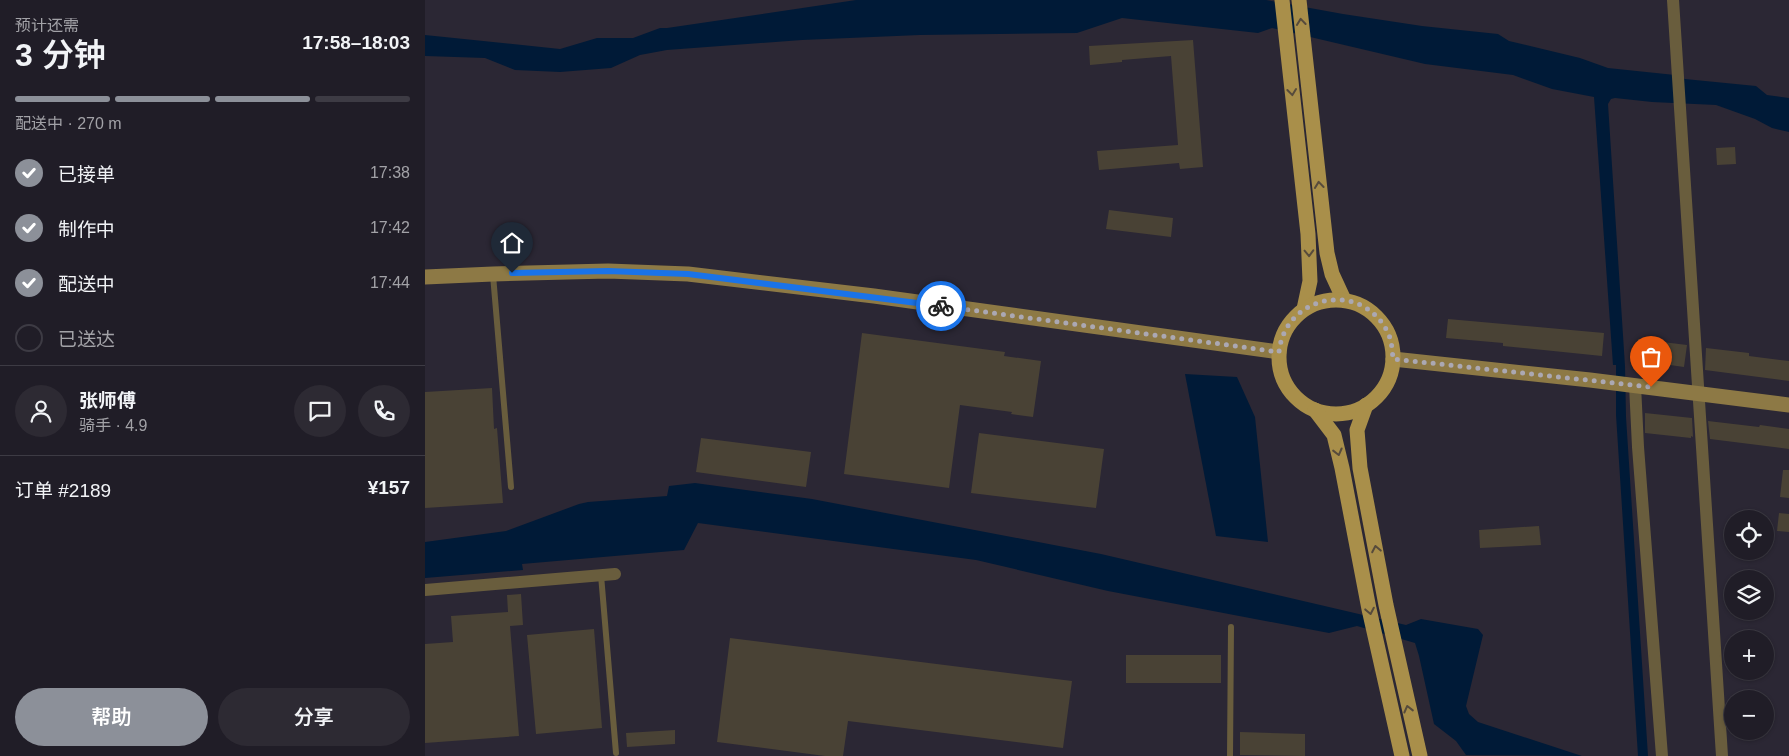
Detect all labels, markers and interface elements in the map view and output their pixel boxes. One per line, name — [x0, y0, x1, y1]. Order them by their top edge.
text: 预计还需 — [15, 17, 79, 34]
one-way arrow — [1296, 18, 1307, 26]
text: 17:58–18:03 — [302, 32, 410, 53]
text: 3 分钟 — [15, 37, 106, 73]
one-way arrow — [1286, 88, 1297, 96]
text: 配送中 · 270 m — [15, 115, 122, 132]
icon: check — [15, 159, 43, 187]
text: 已接单 — [58, 164, 115, 185]
text: 17:38 — [370, 164, 410, 181]
one-way arrow — [1314, 181, 1325, 189]
icon: check — [15, 214, 43, 242]
text: 制作中 — [58, 219, 115, 240]
text: 17:42 — [370, 219, 410, 236]
pin — [491, 222, 533, 273]
icon: home — [498, 229, 526, 257]
one-way arrow — [1304, 249, 1315, 257]
icon: check — [15, 269, 43, 297]
text: 配送中 — [58, 274, 115, 295]
text: 17:44 — [370, 274, 410, 291]
courier — [916, 281, 966, 331]
icon: bike — [927, 292, 955, 320]
text: 已送达 — [58, 329, 115, 350]
pin — [1630, 336, 1672, 387]
icon: bag — [1637, 343, 1665, 371]
button: person — [15, 385, 67, 437]
button: chat — [294, 385, 346, 437]
button: phone — [358, 385, 410, 437]
text: 张师傅 — [79, 390, 136, 411]
text: 骑手 · 4.9 — [79, 417, 147, 434]
one-way arrow — [1332, 447, 1343, 456]
text: ¥157 — [368, 477, 410, 498]
text: 订单 #2189 — [15, 480, 111, 501]
map controls — [1724, 510, 1774, 740]
button: locate — [1724, 510, 1774, 560]
one-way arrow — [1371, 545, 1381, 554]
button: layers — [1724, 570, 1774, 620]
one-way arrow — [1364, 607, 1374, 616]
button: + — [1724, 630, 1774, 680]
button: 帮助 — [15, 688, 208, 746]
button: 分享 — [218, 688, 410, 746]
button: − — [1724, 690, 1774, 740]
one-way arrow — [1403, 704, 1414, 713]

